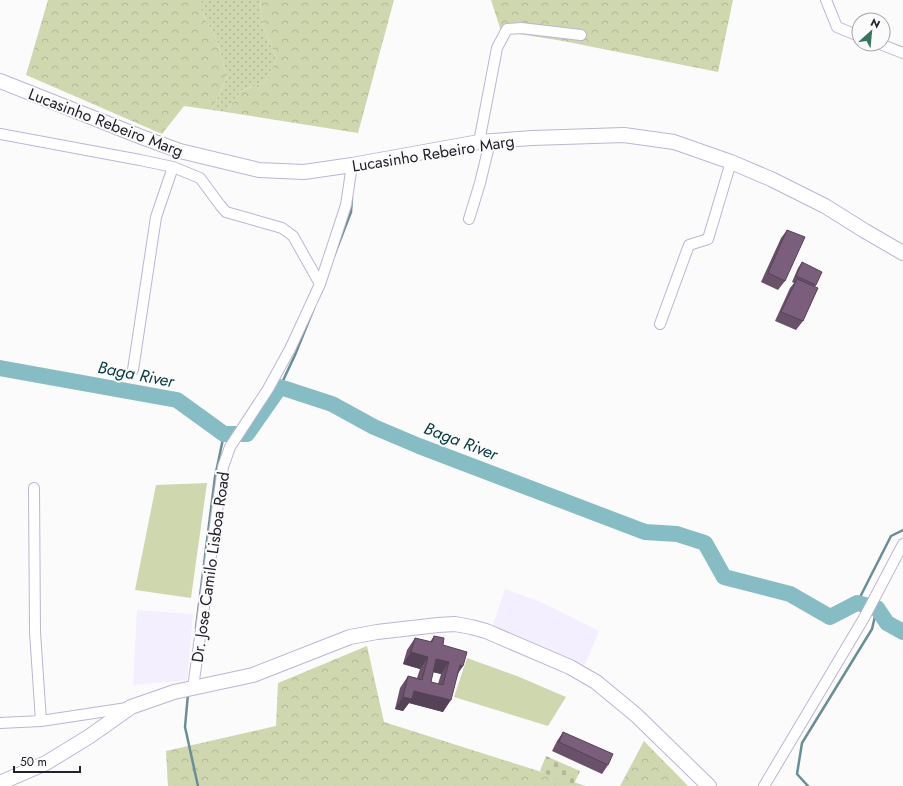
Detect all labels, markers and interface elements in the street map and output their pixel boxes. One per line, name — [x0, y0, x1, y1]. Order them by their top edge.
north arrow — [851, 12, 891, 52]
text: N — [868, 14, 883, 32]
street label: Lucasinho Rebeiro Marg — [25, 82, 187, 163]
street label: Lucasinho Rebeiro Marg — [350, 129, 516, 178]
water label: Baga River — [96, 355, 177, 393]
water label: Baga River — [421, 416, 503, 467]
street label: Dr. Jose Camilo Lisboa Road — [186, 470, 235, 664]
scale bar — [14, 748, 80, 774]
text: 50 m — [20, 753, 47, 771]

